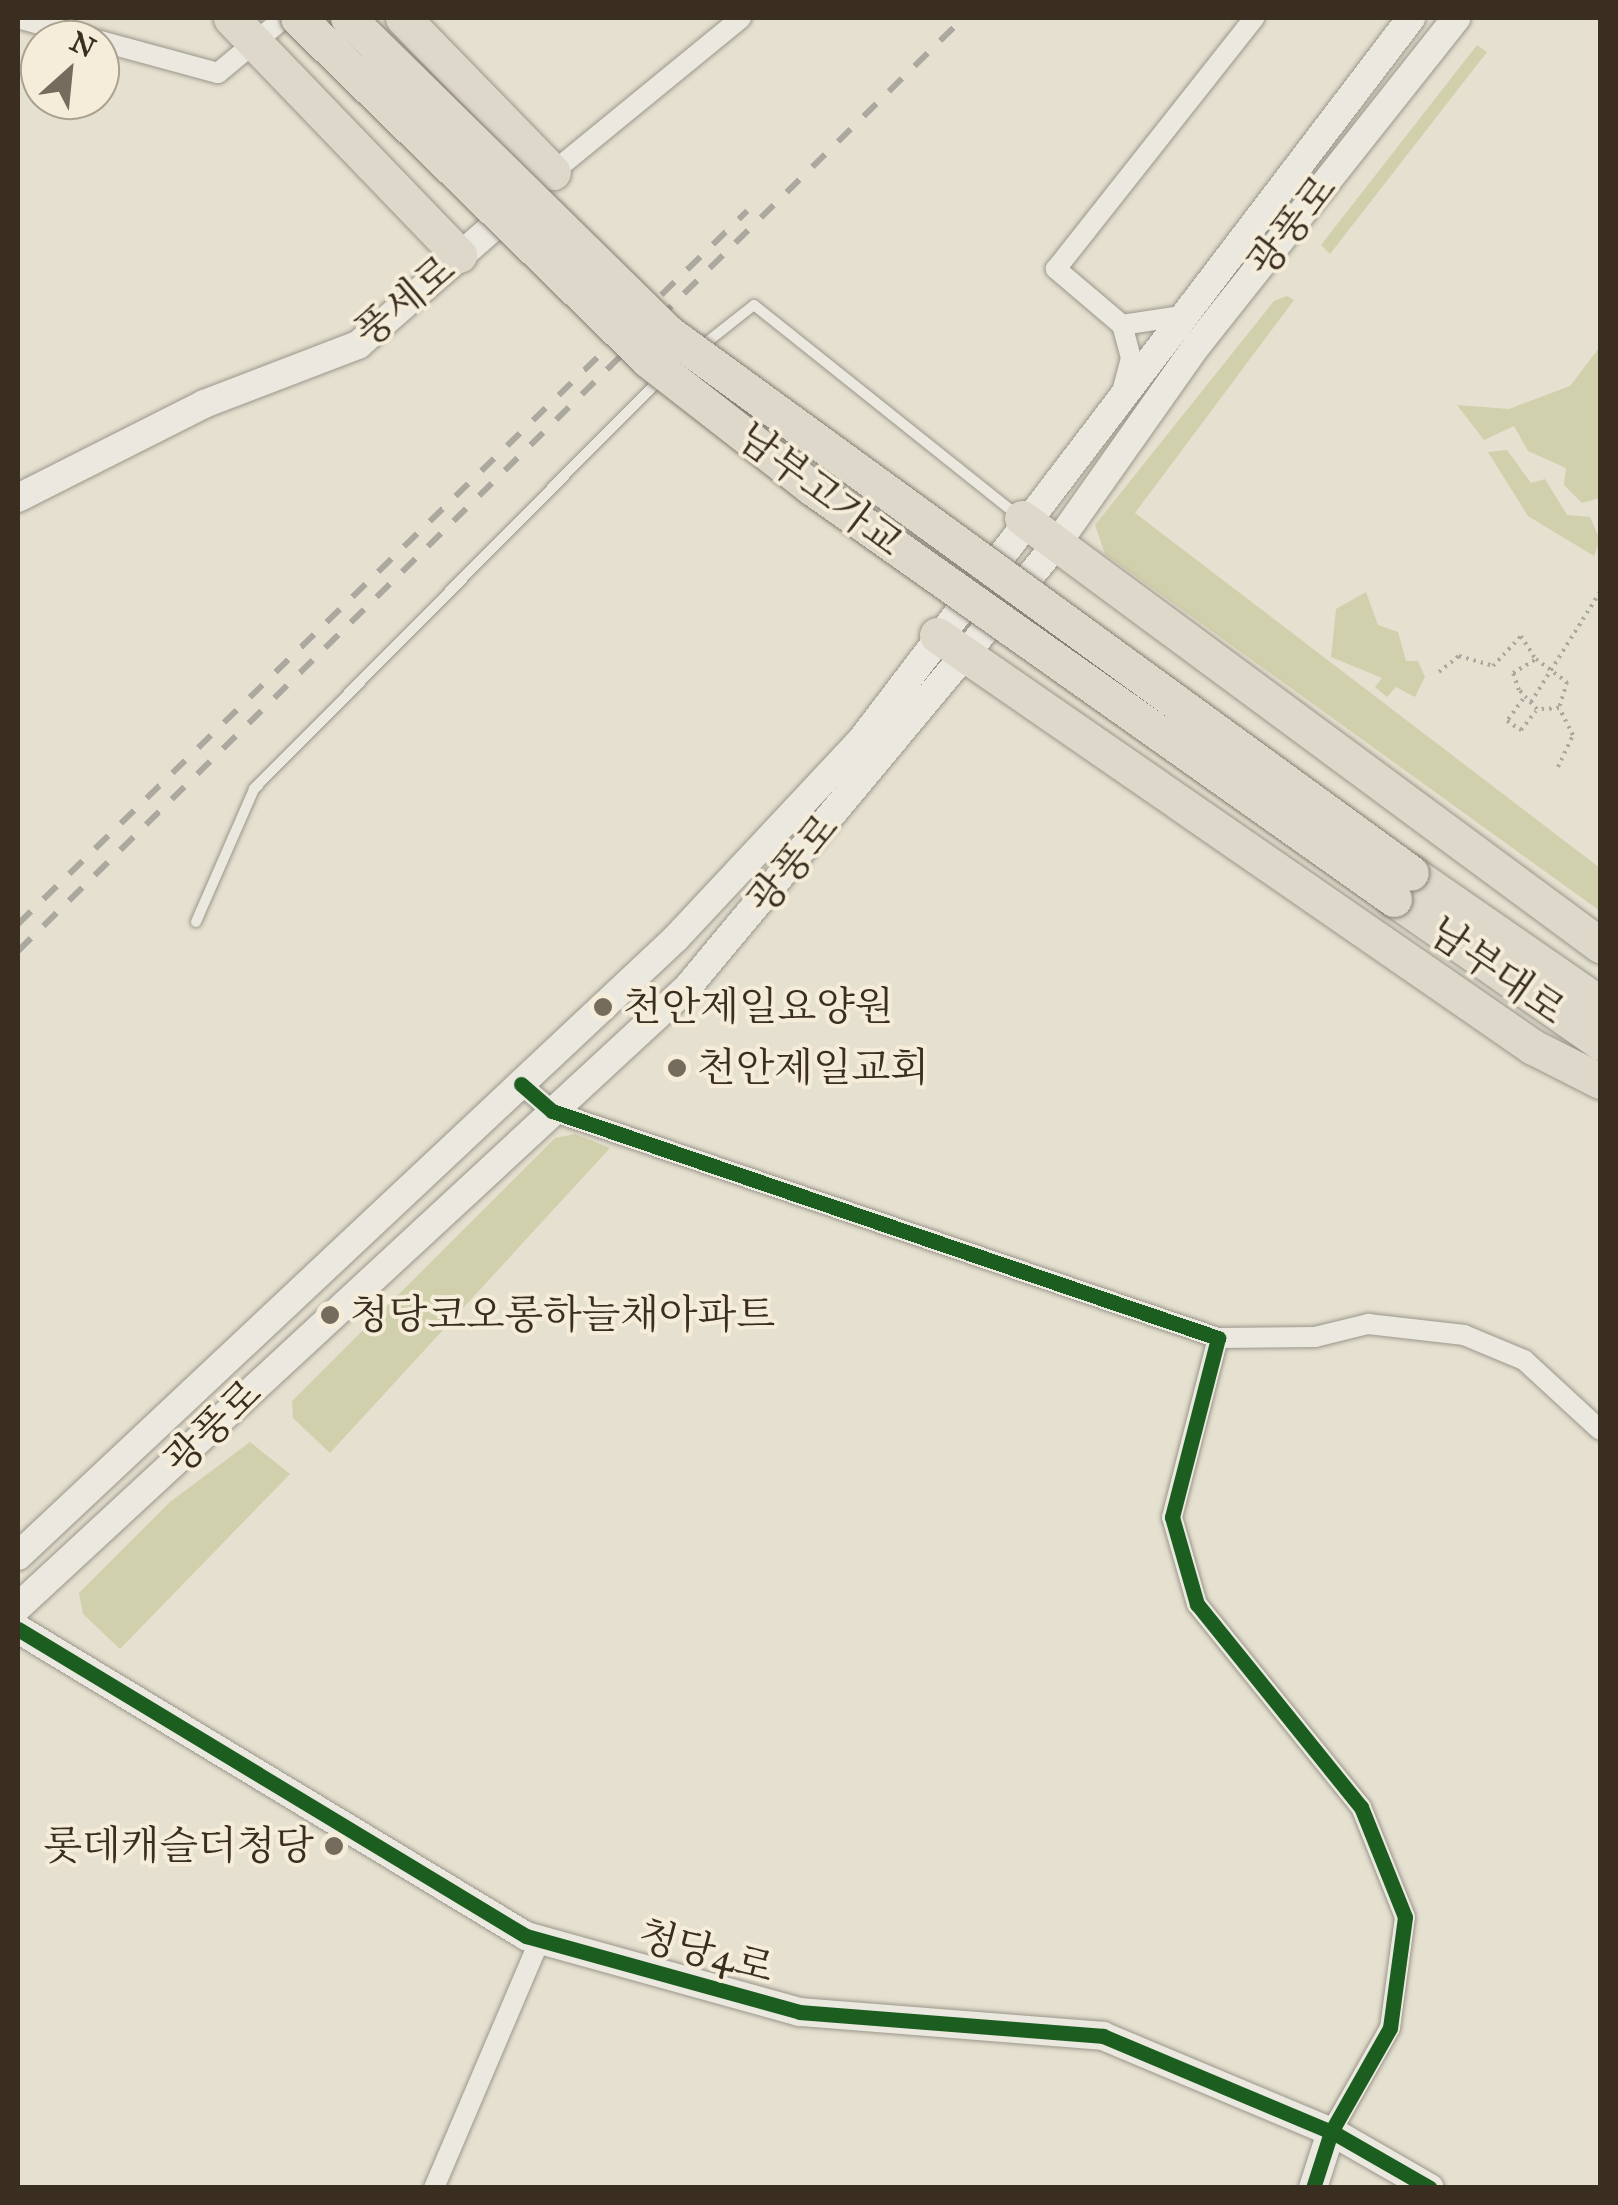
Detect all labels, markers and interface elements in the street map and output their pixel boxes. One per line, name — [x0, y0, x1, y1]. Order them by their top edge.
north arrow — [20, 20, 120, 120]
text: N — [64, 24, 101, 66]
street label: 광풍로 — [1237, 166, 1347, 286]
street label: 풍세로 — [345, 245, 465, 357]
street label: 남부고가교 — [728, 413, 912, 567]
street label: 광풍로 — [737, 804, 849, 924]
street label: 남부대로 — [1420, 907, 1574, 1035]
place label: 천안제일요양원 — [623, 983, 893, 1031]
marker: 천안제일요양원 — [592, 996, 614, 1018]
place label: 천안제일교회 — [697, 1044, 929, 1092]
marker: 천안제일교회 — [666, 1057, 688, 1079]
place label: 청당코오롱하늘채아파트 — [350, 1291, 775, 1339]
marker: 청당코오롱하늘채아파트 — [319, 1304, 341, 1326]
street label: 광풍로 — [155, 1369, 271, 1485]
place label: 롯데캐슬더청당 — [44, 1822, 314, 1870]
marker: 롯데캐슬더청당 — [323, 1835, 345, 1857]
street label: 청당4로 — [633, 1911, 779, 1993]

